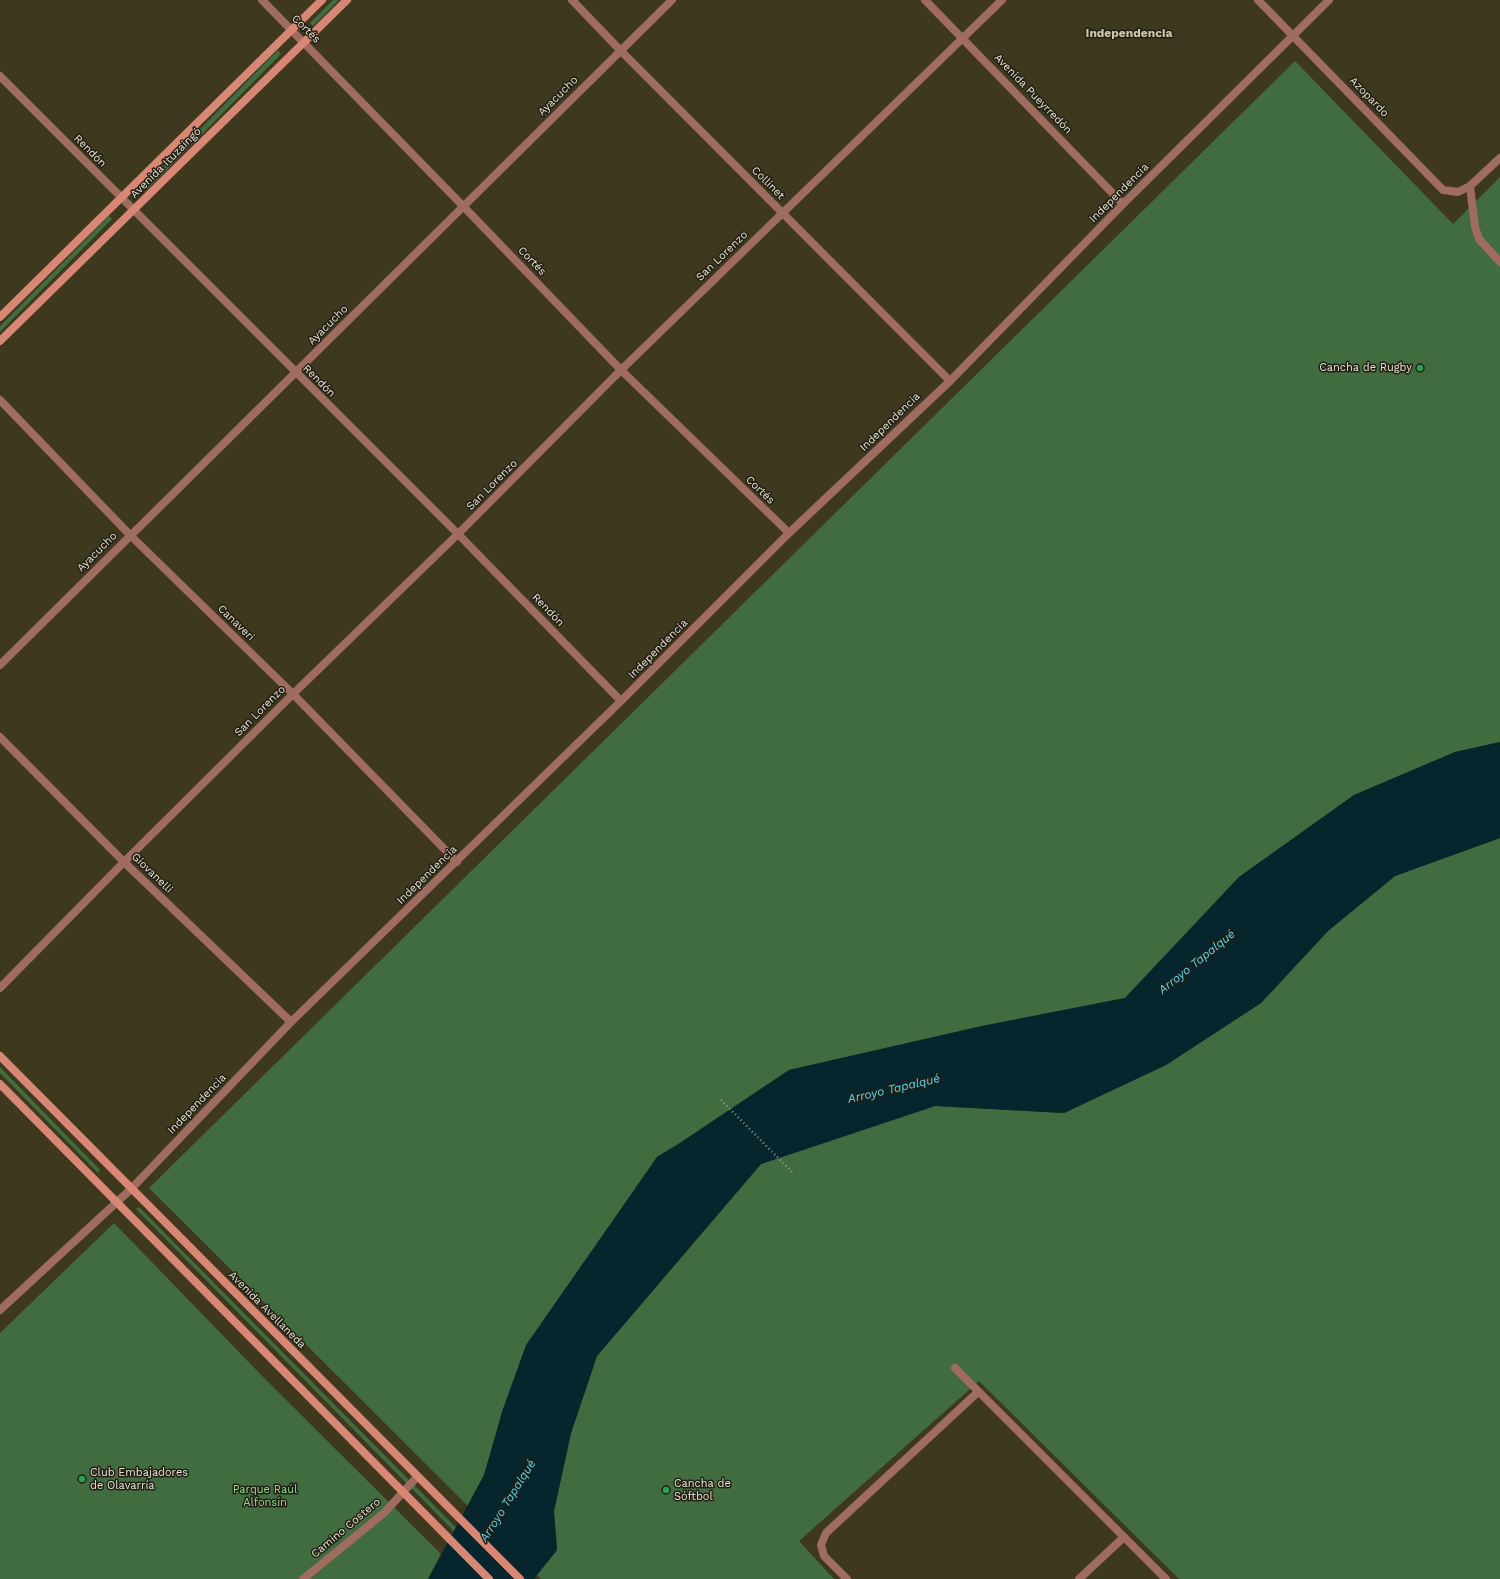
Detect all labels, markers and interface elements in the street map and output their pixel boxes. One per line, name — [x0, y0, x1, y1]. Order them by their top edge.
street label: Cortés — [289, 12, 323, 46]
district label: Independencia — [1086, 26, 1172, 40]
street label: Avenida Pueyrredón — [991, 51, 1075, 137]
street label: Ayacucho — [535, 73, 581, 119]
street label: Azopardo — [1347, 74, 1391, 120]
street label: Avenida Ituzaingó — [128, 125, 204, 201]
street label: Rendón — [71, 132, 109, 170]
street label: Independencia — [1087, 161, 1151, 225]
street label: Collinet — [749, 164, 787, 202]
street label: San Lorenzo — [693, 228, 751, 284]
street label: Cortés — [515, 244, 549, 278]
street label: Ayacucho — [305, 302, 351, 348]
place label: Cancha de Rugby — [1319, 361, 1412, 375]
street label: Rendón — [300, 362, 338, 400]
marker: Cancha de Rugby — [1415, 363, 1425, 373]
street label: Independencia — [857, 390, 923, 454]
street label: San Lorenzo — [464, 457, 520, 513]
street label: Cortés — [743, 473, 777, 507]
street label: Ayacucho — [74, 529, 120, 575]
street label: Rendón — [529, 591, 567, 629]
street label: Canaveri — [215, 602, 257, 644]
street label: Independencia — [626, 617, 690, 681]
street label: San Lorenzo — [232, 683, 288, 739]
street label: Independencia — [394, 843, 460, 907]
street label: Giovanelli — [129, 850, 175, 896]
water label: Arroyo Tapalqué — [1156, 927, 1238, 997]
street label: Independencia — [165, 1071, 229, 1137]
water label: Arroyo Tapalqué — [846, 1071, 942, 1107]
street label: Avenida Avellaneda — [226, 1269, 308, 1351]
water label: Arroyo Tapalqué — [477, 1457, 539, 1545]
place label: Club Embajadores de Olavarría — [90, 1466, 188, 1492]
marker: Club Embajadores de Olavarría — [77, 1474, 87, 1484]
place label: Cancha de Sóftbol — [674, 1477, 731, 1503]
park label: Parque Raúl Alfonsín — [233, 1483, 297, 1509]
marker: Cancha de Sóftbol — [661, 1485, 671, 1495]
street label: Camino Costero — [309, 1495, 383, 1561]

